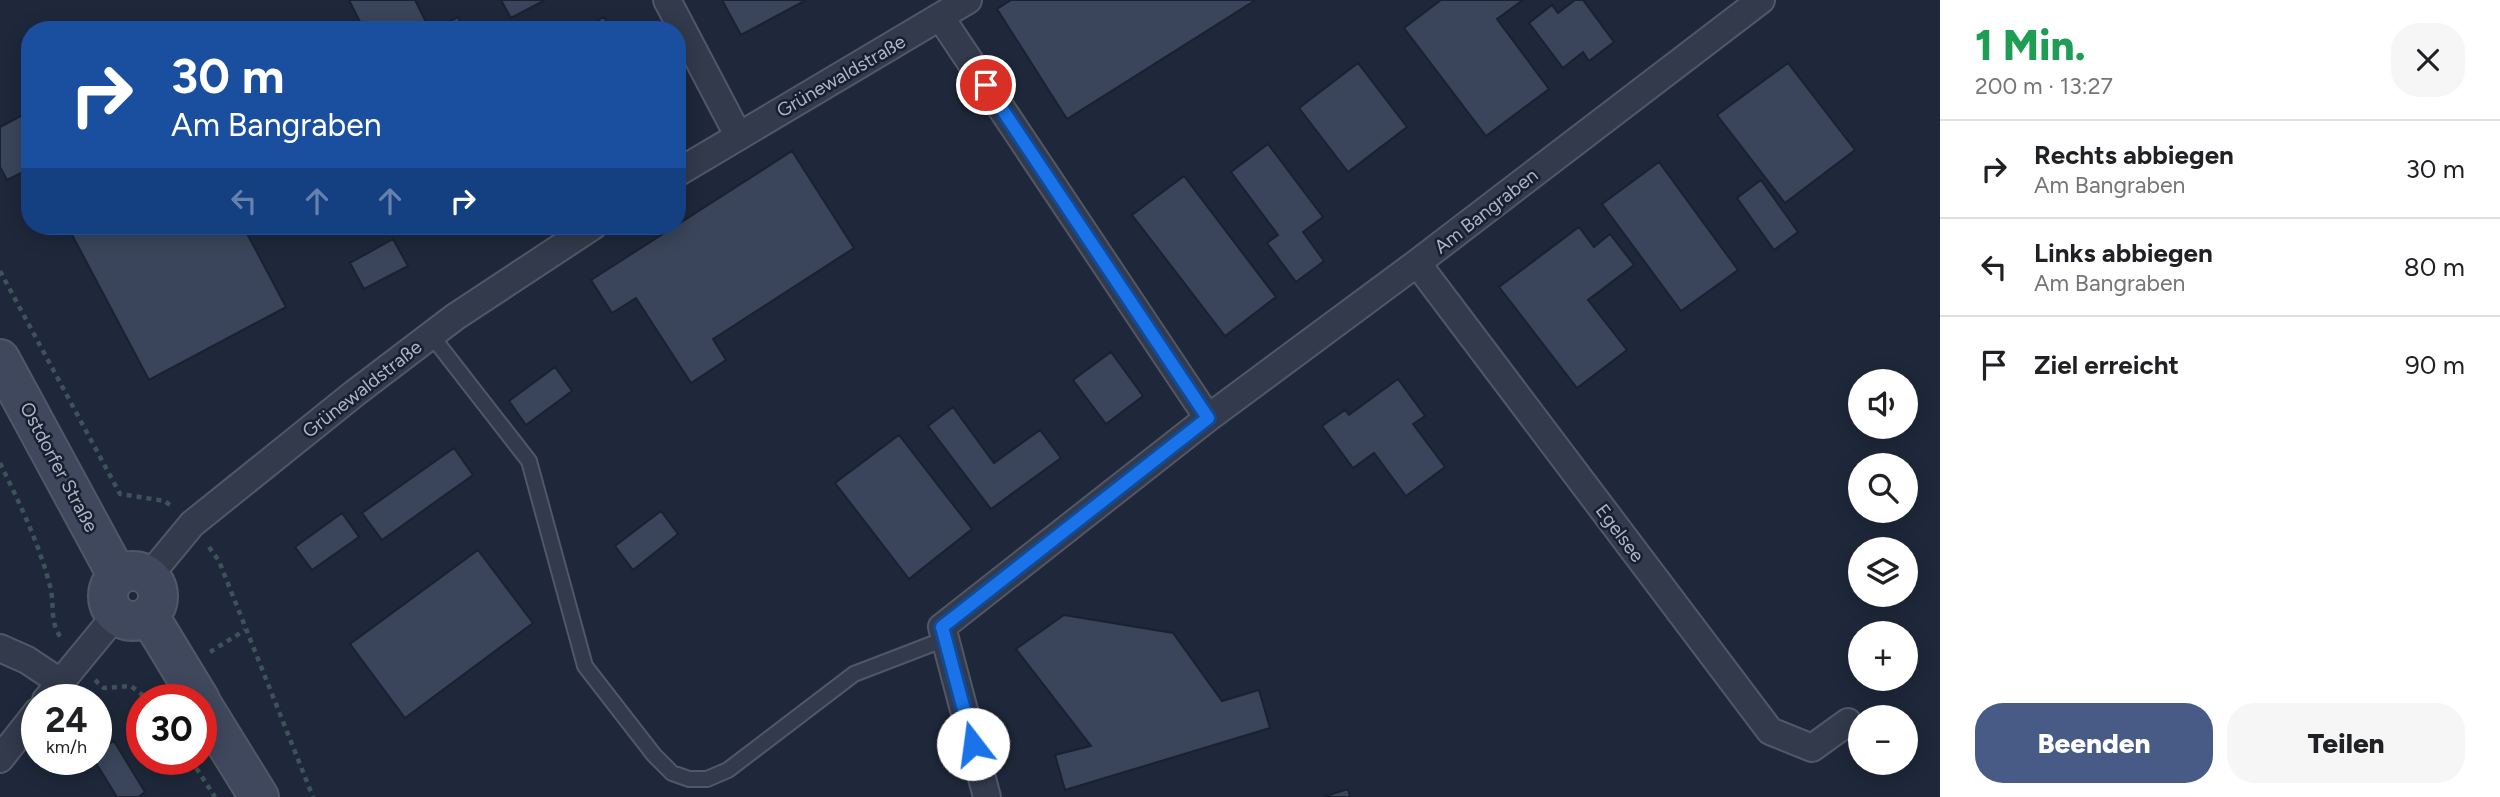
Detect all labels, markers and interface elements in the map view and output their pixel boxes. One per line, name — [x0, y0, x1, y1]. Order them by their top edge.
text: 1 Min. — [1975, 20, 2086, 71]
button: close — [2391, 23, 2465, 97]
street label: Grünewaldstraße — [772, 30, 910, 122]
text: 30 m — [171, 46, 284, 105]
icon: right — [56, 49, 147, 140]
pin — [956, 55, 1016, 115]
icon: arrive — [967, 66, 1005, 104]
text: 200 m · 13:27 — [1975, 72, 2113, 100]
text: Am Bangraben — [171, 106, 382, 144]
text: Rechts abbiegen — [2034, 139, 2234, 171]
icon: right — [1975, 150, 2013, 188]
text: 30 m — [2406, 153, 2465, 185]
street label: Am Bangraben — [1430, 163, 1542, 259]
text: Am Bangraben — [2034, 171, 2185, 199]
icon: left — [225, 182, 263, 220]
icon: ahead — [298, 182, 336, 220]
icon: ahead — [371, 182, 409, 220]
icon: right — [444, 182, 482, 220]
text: Links abbiegen — [2034, 237, 2213, 269]
icon: left — [1975, 248, 2013, 286]
text: 80 m — [2404, 251, 2465, 283]
text: Am Bangraben — [2034, 269, 2185, 297]
street label: Grünewaldstraße — [298, 335, 426, 443]
icon: arrive — [1975, 346, 2013, 384]
text: Ziel erreicht — [2034, 349, 2179, 381]
text: 90 m — [2405, 349, 2465, 381]
map controls — [1848, 369, 1918, 775]
button: sound — [1848, 369, 1918, 439]
street label: Ostdorfer Straße — [15, 398, 103, 536]
button: search — [1848, 453, 1918, 523]
street label: Egelsee — [1591, 499, 1649, 567]
button: layers — [1848, 537, 1918, 607]
button: + — [1848, 621, 1918, 691]
speed limit sign: 30 — [126, 684, 217, 775]
text: 24 — [45, 699, 88, 741]
button: Beenden — [1975, 703, 2213, 783]
button: Teilen — [2227, 703, 2465, 783]
button: − — [1848, 705, 1918, 775]
position arrow — [936, 707, 1010, 781]
text: km/h — [46, 736, 87, 758]

